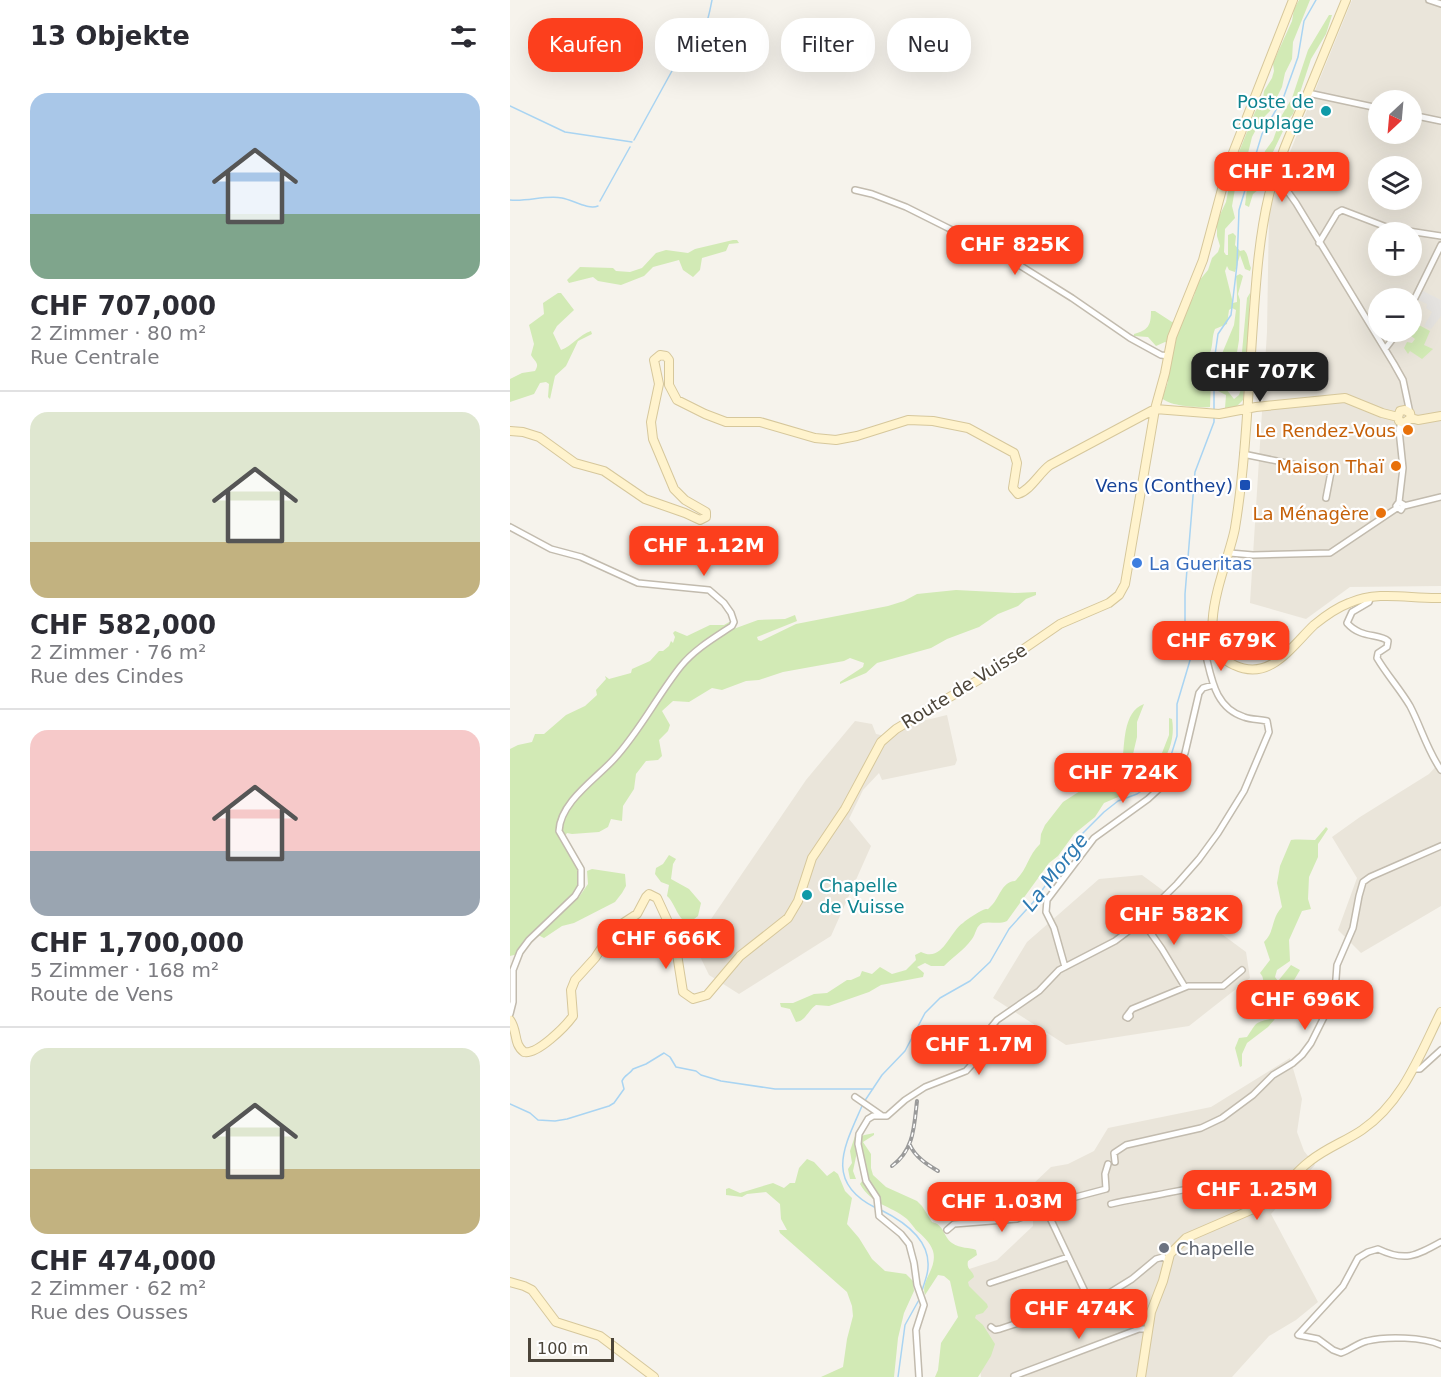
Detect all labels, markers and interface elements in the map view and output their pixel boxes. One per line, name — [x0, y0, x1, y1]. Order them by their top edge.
chip: Kaufen — [528, 18, 643, 72]
chip: Mieten — [655, 18, 769, 72]
chip: Filter — [781, 18, 875, 72]
chip: Neu — [887, 18, 971, 72]
icon: filters — [447, 20, 480, 53]
text: 13 Objekte — [30, 21, 190, 51]
north arrow — [1368, 90, 1422, 144]
map controls — [1368, 90, 1422, 342]
place label: Poste de couplage — [1232, 91, 1314, 133]
marker: Poste de couplage — [1319, 104, 1333, 118]
icon: home — [201, 132, 309, 240]
pin: CHF 1.2M — [1220, 152, 1344, 203]
button: layers — [1368, 156, 1422, 210]
text: CHF 1.2M — [1228, 159, 1336, 183]
button: + — [1368, 222, 1422, 276]
pin: CHF 825K — [953, 225, 1077, 276]
text: CHF 825K — [960, 232, 1070, 256]
button: − — [1368, 288, 1422, 342]
text: CHF 707,000 — [30, 291, 216, 321]
text: 2 Zimmer · 80 m² — [30, 321, 206, 345]
text: Rue Centrale — [30, 345, 159, 369]
pin: CHF 707K — [1198, 352, 1322, 403]
text: CHF 707K — [1205, 359, 1315, 383]
place label: Le Rendez-Vous — [1255, 420, 1396, 441]
marker: Le Rendez-Vous — [1401, 423, 1415, 437]
icon: home — [201, 451, 309, 559]
place label: Maison Thaï — [1276, 456, 1385, 477]
marker: Maison Thaï — [1389, 459, 1403, 473]
place label: Vens (Conthey) — [1095, 475, 1233, 496]
marker: Vens (Conthey) — [1238, 478, 1252, 492]
place label: La Ménagère — [1253, 503, 1369, 524]
marker: La Ménagère — [1374, 506, 1388, 520]
pin: CHF 1.12M — [635, 526, 773, 577]
text: CHF 1.12M — [643, 533, 765, 557]
place label: La Gueritas — [1149, 553, 1252, 574]
marker: La Gueritas — [1130, 556, 1144, 570]
text: CHF 582,000 — [30, 610, 216, 640]
pin: CHF 679K — [1159, 621, 1283, 672]
text: CHF 679K — [1166, 628, 1276, 652]
street label: Route de Vuisse — [898, 639, 1030, 733]
text: 2 Zimmer · 76 m² — [30, 640, 206, 664]
text: Rue des Cindes — [30, 664, 184, 688]
pin: CHF 724K — [1061, 753, 1185, 804]
text: CHF 724K — [1068, 760, 1178, 784]
icon: home — [201, 769, 309, 877]
water label: La Morge — [1017, 828, 1093, 916]
place label: Chapelle de Vuisse — [819, 875, 905, 917]
marker: Chapelle de Vuisse — [800, 888, 814, 902]
pin: CHF 582K — [1112, 895, 1236, 946]
text: CHF 582K — [1119, 902, 1229, 926]
pin: CHF 666K — [604, 919, 728, 970]
text: CHF 666K — [611, 926, 721, 950]
text: CHF 1,700,000 — [30, 928, 244, 958]
text: 5 Zimmer · 168 m² — [30, 958, 219, 982]
pin: CHF 696K — [1243, 980, 1367, 1031]
text: Route de Vens — [30, 982, 173, 1006]
text: CHF 696K — [1250, 987, 1360, 1011]
pin: CHF 1.7M — [917, 1025, 1041, 1076]
text: CHF 1.7M — [925, 1032, 1033, 1056]
icon: home — [201, 1087, 309, 1195]
pin: CHF 1.25M — [1188, 1170, 1326, 1221]
text: CHF 1.25M — [1196, 1177, 1318, 1201]
pin: CHF 1.03M — [933, 1182, 1071, 1233]
text: CHF 1.03M — [941, 1189, 1063, 1213]
place label: Chapelle — [1176, 1238, 1255, 1259]
marker: Chapelle — [1157, 1241, 1171, 1255]
text: CHF 474,000 — [30, 1246, 216, 1276]
text: 2 Zimmer · 62 m² — [30, 1276, 206, 1300]
pin: CHF 474K — [1017, 1289, 1141, 1340]
text: CHF 474K — [1024, 1296, 1134, 1320]
text: Rue des Ousses — [30, 1300, 188, 1324]
scale bar — [528, 1335, 614, 1362]
text: 100 m — [537, 1339, 588, 1358]

